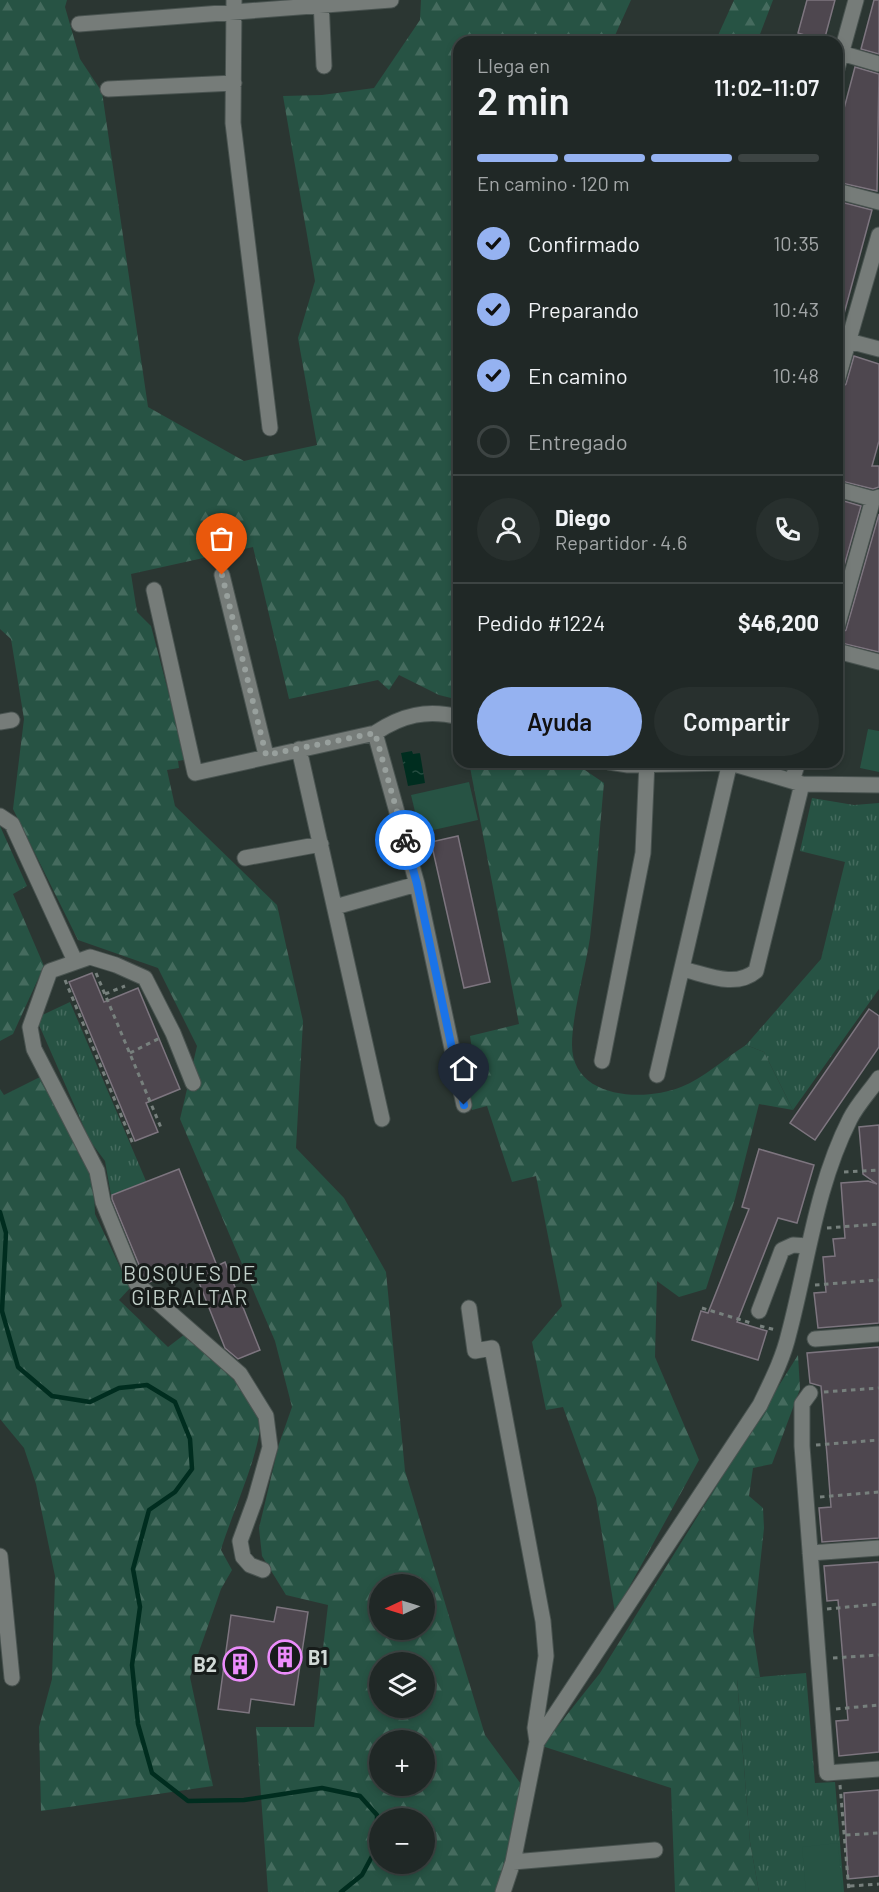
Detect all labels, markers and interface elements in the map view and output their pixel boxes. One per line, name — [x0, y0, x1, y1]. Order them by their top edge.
text: Llega en — [477, 53, 550, 77]
text: 11:02–11:07 — [714, 74, 819, 100]
text: 2 min — [477, 76, 570, 123]
text: En camino · 120 m — [477, 171, 629, 195]
icon: check — [477, 227, 510, 260]
text: Confirmado — [528, 230, 640, 256]
text: 10:35 — [773, 231, 819, 255]
icon: check — [477, 293, 510, 326]
text: Preparando — [528, 296, 639, 322]
text: 10:43 — [773, 297, 819, 321]
icon: check — [477, 359, 510, 392]
text: En camino — [528, 362, 628, 388]
text: 10:48 — [772, 363, 819, 387]
text: Entregado — [528, 428, 628, 454]
button: person — [477, 498, 540, 561]
button: phone — [756, 498, 819, 561]
text: Diego — [555, 504, 611, 530]
pin — [196, 513, 247, 575]
icon: bag — [205, 522, 238, 555]
text: Repartidor · 4.6 — [555, 530, 687, 554]
text: Pedido #1224 — [477, 609, 605, 635]
text: $46,200 — [738, 609, 819, 635]
button: Ayuda — [477, 687, 642, 756]
button: Compartir — [654, 687, 819, 756]
courier — [375, 810, 435, 870]
icon: bike — [389, 824, 422, 857]
pin — [438, 1043, 489, 1105]
icon: home — [447, 1052, 480, 1085]
district label: BOSQUES DE GIBRALTAR — [123, 1260, 257, 1309]
north arrow — [369, 1574, 435, 1640]
map controls — [369, 1574, 435, 1874]
building icon: B1 — [267, 1639, 303, 1675]
place label: B1 — [308, 1645, 327, 1669]
building icon: B2 — [222, 1646, 258, 1682]
place label: B2 — [193, 1652, 217, 1676]
button: layers — [369, 1652, 435, 1718]
button: + — [369, 1730, 435, 1796]
button: − — [369, 1808, 435, 1874]

